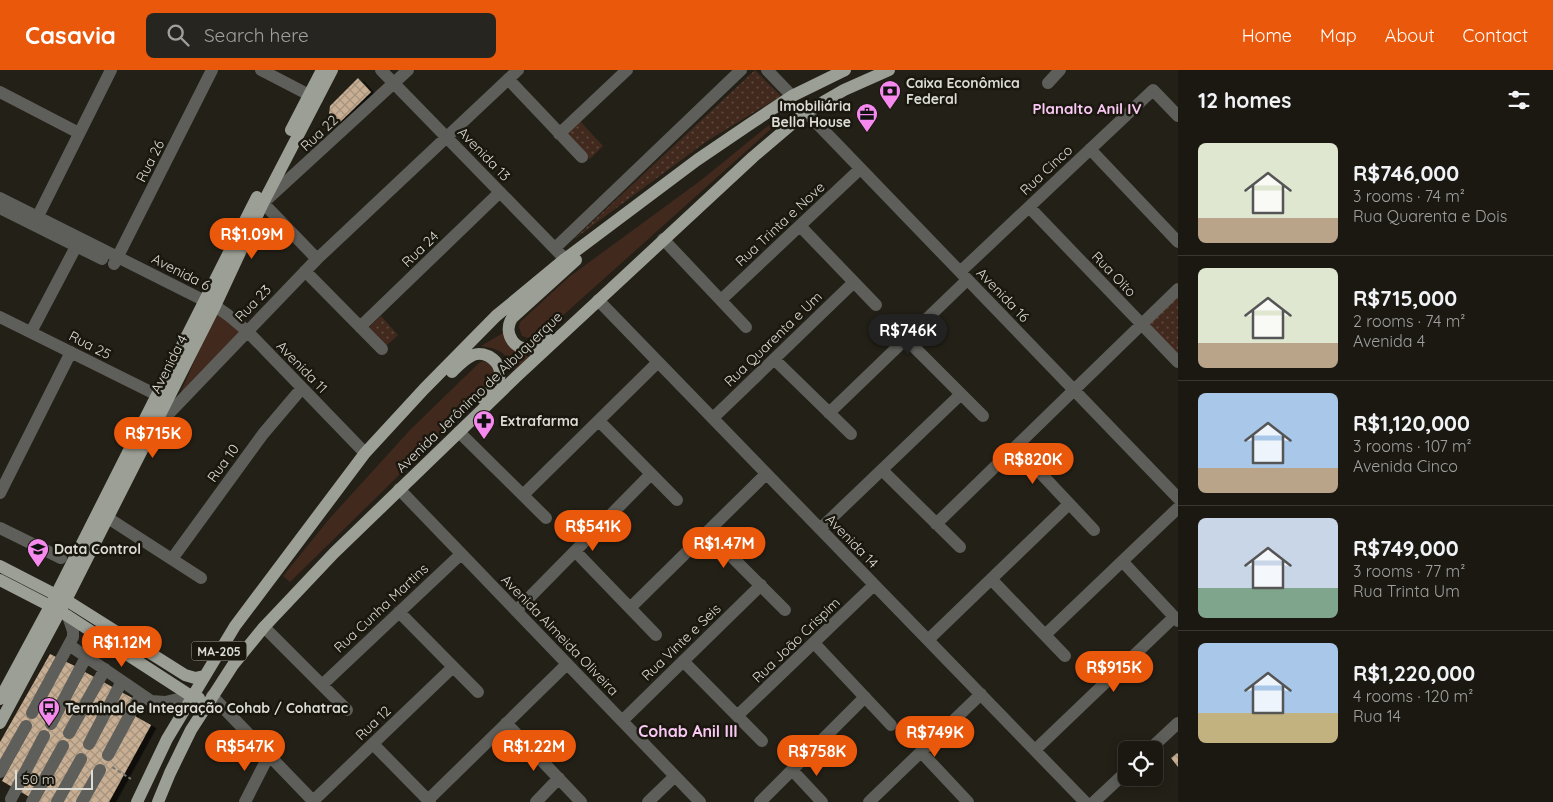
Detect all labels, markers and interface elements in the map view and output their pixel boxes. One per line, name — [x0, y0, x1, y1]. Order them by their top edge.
search box — [146, 13, 496, 58]
text: Casavia — [25, 20, 116, 50]
icon: search — [164, 21, 192, 49]
text: Search here — [204, 23, 309, 47]
text: Home — [1242, 24, 1292, 47]
text: Map — [1320, 24, 1357, 47]
text: About — [1385, 24, 1435, 47]
text: Contact — [1463, 24, 1528, 47]
place label: Caixa Econômica Federal — [906, 74, 1020, 108]
bank icon: Caixa Econômica Federal — [878, 79, 902, 110]
icon: filters — [1505, 86, 1533, 114]
text: 12 homes — [1198, 87, 1291, 113]
place label: Imobiliária Bella House — [771, 97, 851, 131]
district label: Planalto Anil IV — [1032, 99, 1142, 118]
office icon: Imobiliária Bella House — [855, 102, 879, 133]
street label: Rua 22 — [296, 111, 342, 155]
street label: Avenida 13 — [454, 123, 514, 185]
street label: Rua 26 — [132, 137, 168, 185]
street label: Rua Cinco — [1016, 141, 1076, 199]
text: R$746,000 — [1353, 160, 1459, 186]
icon: home — [1238, 163, 1298, 223]
street label: Rua Trinta e Nove — [731, 178, 829, 270]
text: 3 rooms · 74 m² — [1353, 186, 1465, 206]
text: Rua Quarenta e Dois — [1353, 206, 1507, 226]
pin: R$1.09M — [206, 218, 298, 260]
text: R$1.09M — [221, 224, 283, 244]
street label: Rua 24 — [398, 227, 442, 271]
street label: Rua Oito — [1088, 247, 1140, 301]
street label: Avenida 6 — [149, 250, 214, 295]
street label: Avenida 16 — [973, 264, 1034, 326]
street label: Rua 23 — [231, 281, 275, 325]
text: R$715,000 — [1353, 285, 1457, 311]
street label: Rua Quarenta e Um — [720, 288, 826, 390]
icon: home — [1238, 288, 1298, 348]
street label: Avenida Jerônimo de Albuquerque — [392, 308, 566, 476]
text: 2 rooms · 74 m² — [1353, 311, 1465, 331]
pin: R$746K — [867, 314, 949, 356]
text: R$746K — [879, 320, 937, 340]
street label: Rua 25 — [66, 327, 114, 363]
text: Avenida 4 — [1353, 331, 1425, 351]
street label: Avenida 4 — [147, 332, 191, 396]
street label: Avenida 11 — [273, 337, 331, 397]
pharmacy icon: Extrafarma — [472, 409, 496, 440]
text: R$1,120,000 — [1353, 410, 1470, 436]
place label: Extrafarma — [500, 412, 579, 430]
icon: home — [1238, 413, 1298, 473]
pin: R$715K — [112, 416, 194, 459]
text: R$715K — [125, 423, 181, 443]
text: 3 rooms · 107 m² — [1353, 436, 1472, 456]
street label: Rua 10 — [203, 440, 243, 486]
pin: R$820K — [992, 442, 1074, 485]
text: R$820K — [1004, 449, 1062, 469]
text: Avenida Cinco — [1353, 456, 1458, 476]
pin: R$541K — [552, 510, 634, 552]
street label: Avenida 14 — [822, 510, 882, 572]
text: R$541K — [565, 516, 621, 536]
pin: R$1.47M — [678, 526, 770, 569]
text: R$1.47M — [693, 533, 755, 553]
text: R$749,000 — [1353, 535, 1459, 561]
school or university icon: Data Control — [26, 537, 50, 568]
icon: home — [1238, 538, 1298, 598]
place label: Data Control — [54, 540, 141, 558]
street label: Rua Cunha Martins — [330, 560, 432, 656]
text: 3 rooms · 77 m² — [1353, 561, 1465, 581]
street label: Avenida Almeida Oliveira — [497, 571, 623, 699]
text: Rua Trinta Um — [1353, 581, 1460, 601]
street label: Rua João Crispim — [748, 594, 844, 686]
street label: Rua Vinte e Seis — [638, 600, 724, 684]
pin: R$1.12M — [76, 626, 168, 668]
text: R$1.12M — [93, 632, 151, 652]
road number: MA-205 — [192, 642, 246, 660]
pin: R$915K — [1073, 650, 1155, 693]
text: R$915K — [1086, 657, 1142, 677]
text: R$1,220,000 — [1353, 660, 1475, 686]
icon: home — [1238, 663, 1298, 723]
text: 4 rooms · 120 m² — [1353, 686, 1473, 706]
bus stop icon: Terminal de Integração Cohab / Cohatrac — [37, 696, 61, 727]
place label: Terminal de Integração Cohab / Cohatrac — [65, 699, 348, 717]
street label: Rua 12 — [351, 702, 395, 744]
text: Rua 14 — [1353, 706, 1401, 726]
pin: R$749K — [894, 716, 976, 758]
district label: Cohab Anil III — [638, 721, 738, 741]
text: R$749K — [906, 722, 964, 742]
pin: R$547K — [204, 730, 286, 772]
pin: R$1.22M — [488, 730, 580, 772]
pin: R$758K — [776, 734, 858, 777]
text: R$547K — [216, 736, 274, 756]
text: R$1.22M — [503, 736, 565, 756]
text: R$758K — [788, 741, 846, 761]
map controls — [1118, 741, 1163, 786]
button: locate — [1118, 741, 1163, 786]
scale bar — [15, 767, 92, 790]
text: 50 m — [22, 770, 55, 788]

